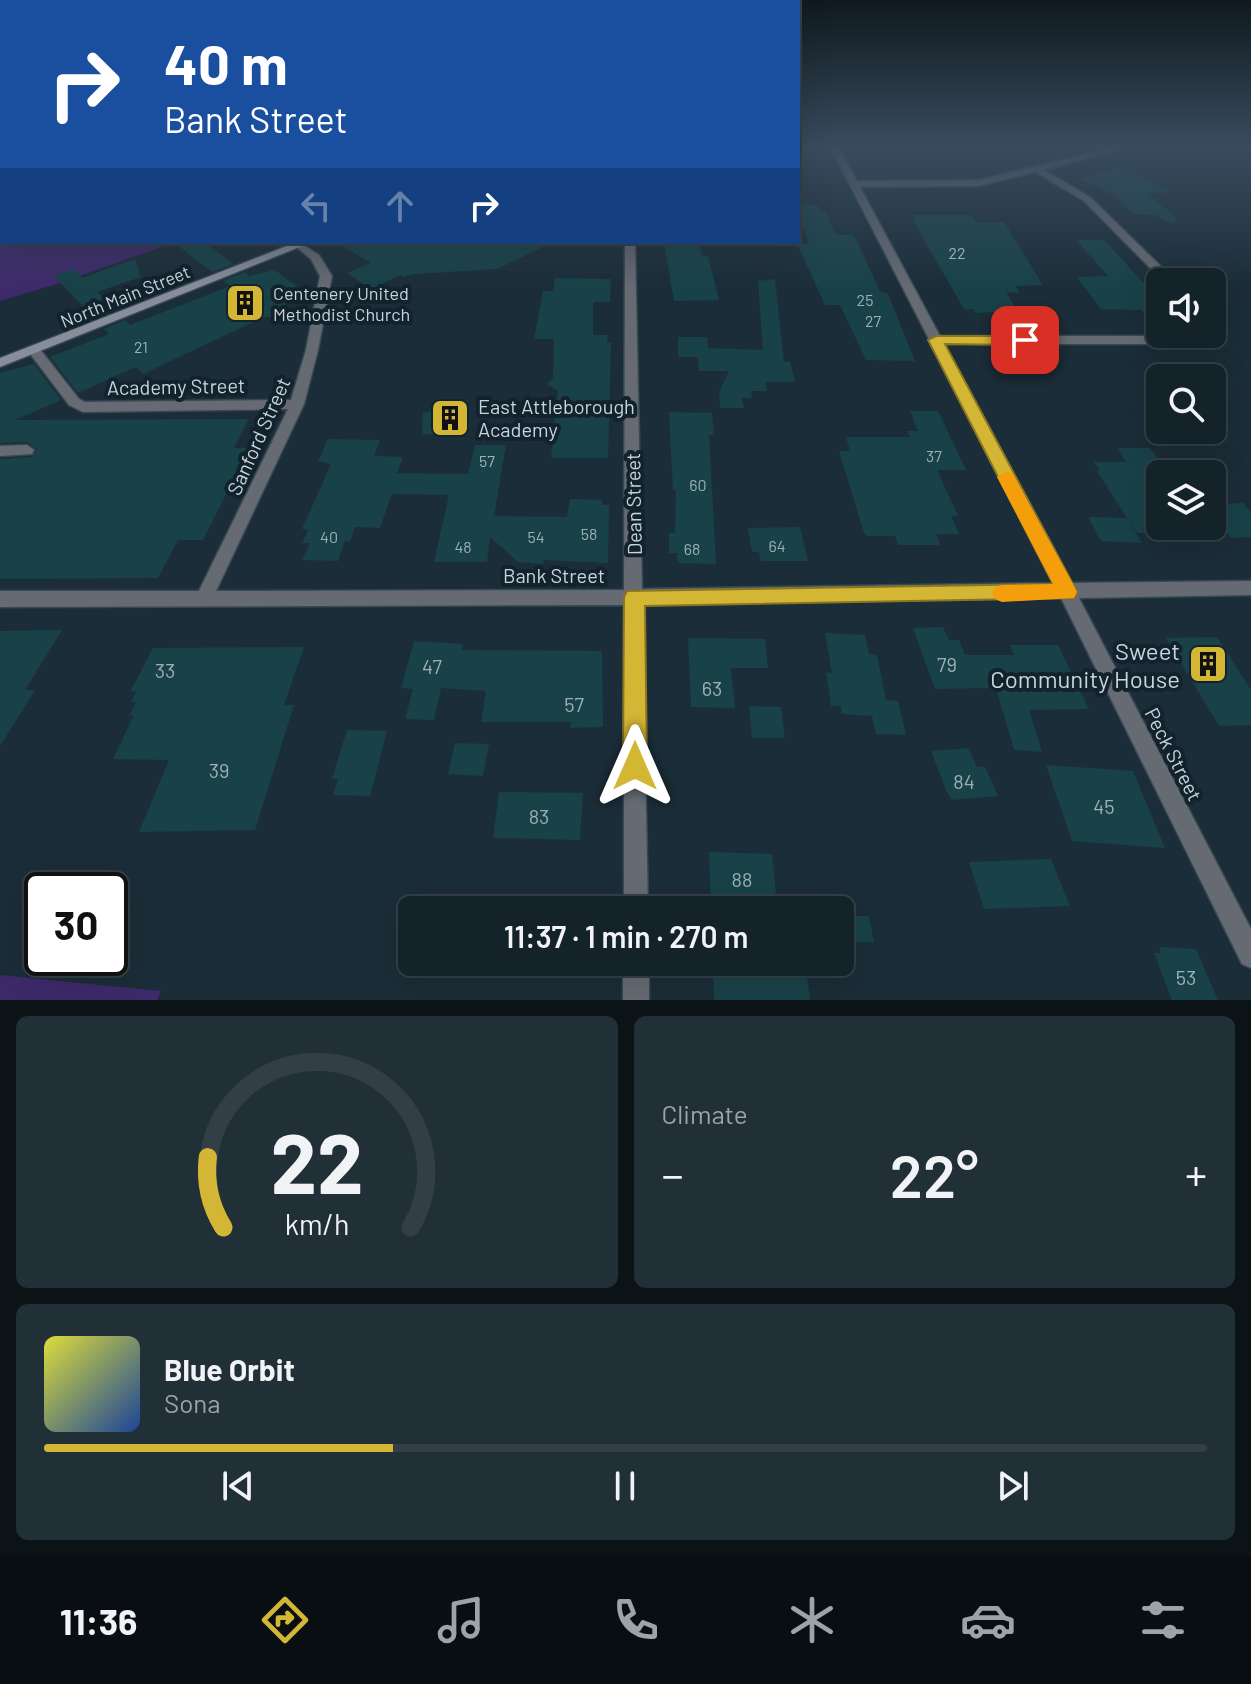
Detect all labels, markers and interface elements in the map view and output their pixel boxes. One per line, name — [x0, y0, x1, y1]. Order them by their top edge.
text: 40 m — [164, 29, 288, 96]
icon: right — [32, 32, 136, 136]
text: Bank Street — [164, 97, 348, 140]
icon: left — [294, 184, 338, 228]
icon: ahead — [378, 184, 422, 228]
icon: right — [462, 184, 506, 228]
house number: 22 — [948, 243, 966, 262]
street label: North Main Street — [57, 260, 193, 332]
map controls — [1146, 268, 1226, 540]
button: sound — [1146, 268, 1226, 348]
building icon: Centenery United Methodist Church — [224, 282, 266, 324]
place label: Centenery United Methodist Church — [273, 282, 410, 325]
house number: 25 — [857, 290, 873, 309]
pin — [991, 306, 1059, 374]
house number: 27 — [865, 311, 881, 330]
icon: arrive — [1003, 318, 1047, 362]
house number: 21 — [134, 337, 148, 356]
button: search — [1146, 364, 1226, 444]
street label: Academy Street — [107, 373, 245, 399]
street label: Sanford Street — [221, 373, 295, 499]
place label: East Attleborough Academy — [478, 394, 635, 441]
building icon: East Attleborough Academy — [429, 397, 471, 439]
house number: 37 — [926, 446, 942, 465]
house number: 57 — [479, 451, 495, 470]
street label: Dean Street — [620, 453, 646, 555]
button: layers — [1146, 460, 1226, 540]
house number: 60 — [689, 475, 707, 494]
house number: 58 — [581, 524, 597, 543]
house number: 40 — [320, 527, 338, 546]
house number: 54 — [527, 527, 545, 546]
house number: 64 — [768, 536, 786, 555]
house number: 48 — [454, 537, 472, 556]
house number: 68 — [684, 539, 700, 558]
street label: Bank Street — [503, 563, 605, 587]
place label: Sweet Community House — [990, 636, 1180, 693]
building icon: Sweet Community House — [1187, 643, 1229, 685]
house number: 79 — [937, 652, 957, 676]
house number: 47 — [422, 654, 442, 678]
house number: 33 — [155, 658, 175, 682]
house number: 63 — [702, 676, 722, 700]
house number: 57 — [564, 692, 584, 716]
street label: Peck Street — [1140, 703, 1208, 805]
position arrow — [593, 724, 677, 808]
house number: 39 — [209, 758, 229, 782]
house number: 84 — [953, 769, 975, 793]
house number: 45 — [1093, 794, 1115, 818]
house number: 83 — [529, 804, 549, 828]
house number: 88 — [732, 867, 752, 891]
speed limit sign: 30 — [24, 872, 128, 976]
text: 11:37 · 1 min · 270 m — [504, 918, 748, 954]
house number: 53 — [1176, 965, 1196, 989]
text: Climate — [662, 1098, 748, 1129]
text: 22 — [270, 1111, 363, 1211]
text: 22° — [890, 1138, 979, 1210]
text: − — [662, 1147, 684, 1200]
text: + — [1185, 1147, 1207, 1200]
text: km/h — [284, 1206, 349, 1241]
text: Blue Orbit — [164, 1351, 295, 1387]
text: Sona — [164, 1387, 221, 1418]
icon: previous — [216, 1464, 260, 1508]
icon: pause — [603, 1464, 647, 1508]
icon: next — [991, 1464, 1035, 1508]
icon: directions — [257, 1592, 313, 1648]
icon: music — [433, 1592, 489, 1648]
icon: phone — [608, 1592, 664, 1648]
icon: climate — [784, 1592, 840, 1648]
icon: car — [960, 1592, 1016, 1648]
icon: filters — [1135, 1592, 1191, 1648]
text: 11:36 — [60, 1599, 137, 1642]

